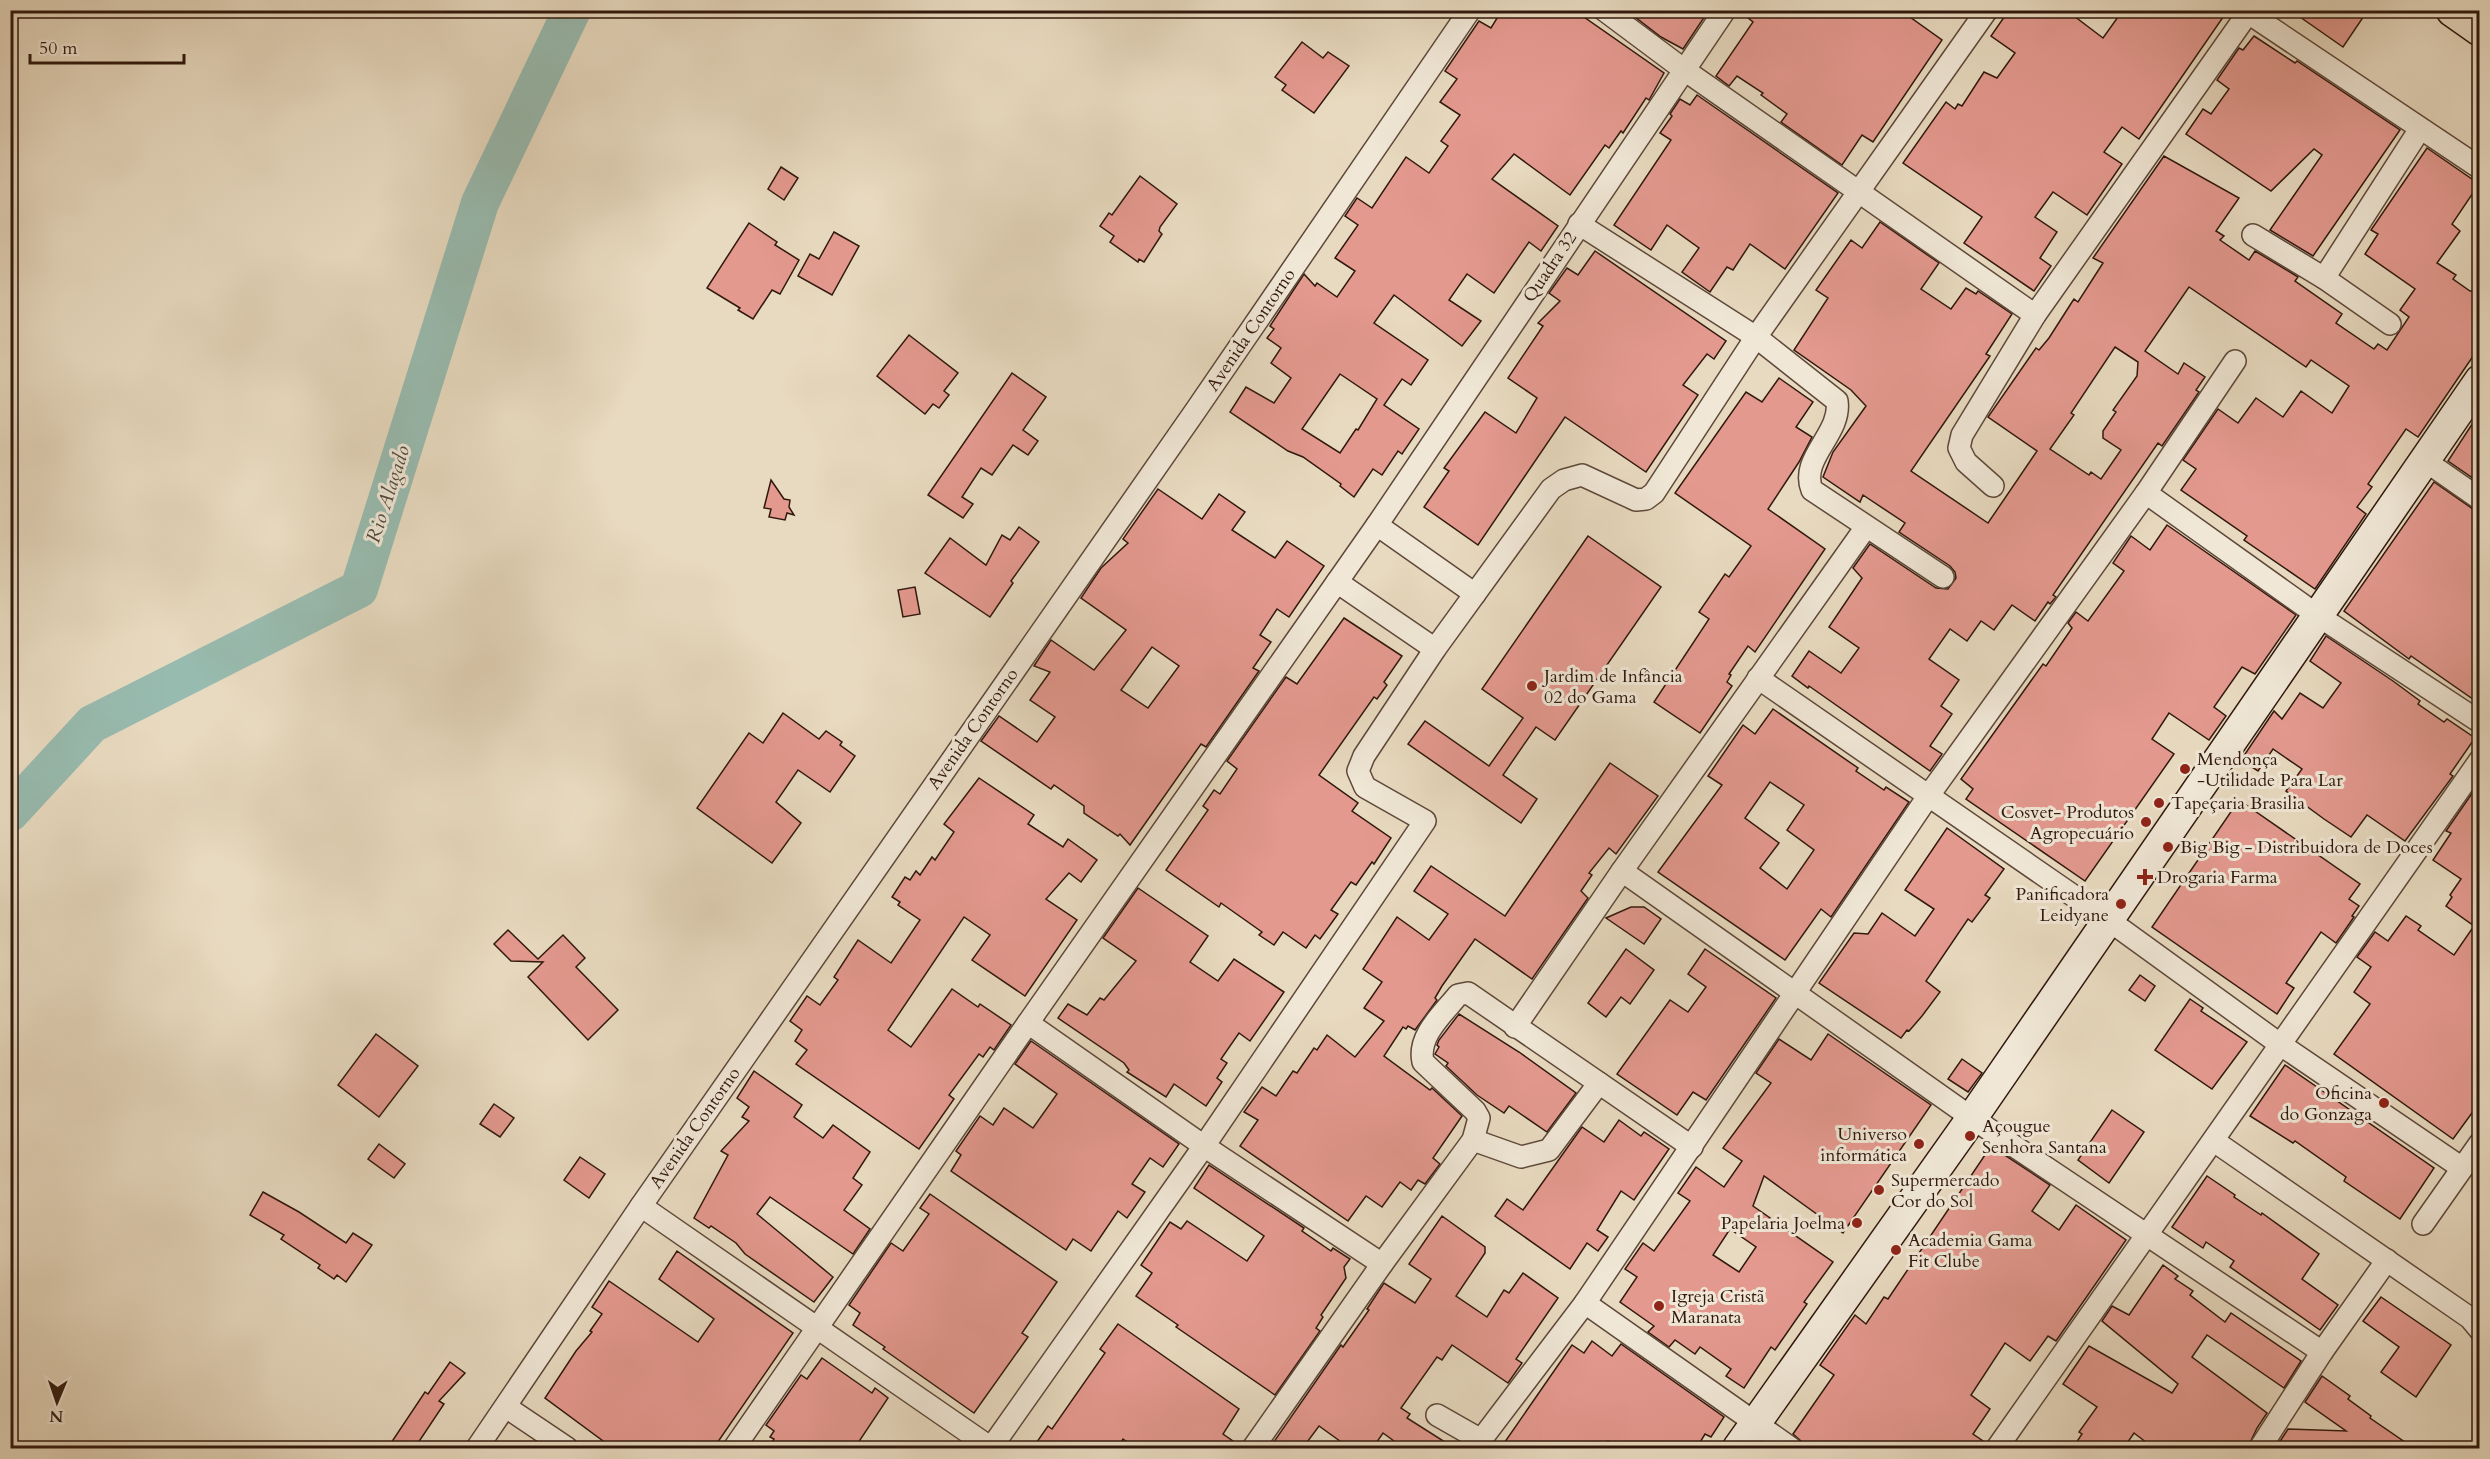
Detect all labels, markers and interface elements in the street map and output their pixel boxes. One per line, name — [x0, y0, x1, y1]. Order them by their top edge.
scale bar — [30, 27, 184, 65]
text: 50 m — [39, 36, 78, 61]
street label: Quadra 32 — [1517, 227, 1583, 307]
street label: Avenida Contorno — [1201, 263, 1302, 396]
water label: Rio Alagado — [360, 442, 416, 546]
street label: Avenida Contorno — [922, 663, 1024, 795]
place label: Jardim de Infância 02 do Gama — [1541, 664, 1683, 710]
marker: Jardim de Infância 02 do Gama — [1525, 679, 1539, 693]
place label: Mendonça -Utilidade Para Lar — [2197, 747, 2343, 793]
marker: Mendonça -Utilidade Para Lar — [2178, 762, 2192, 776]
place label: Tapeçaria Brasilia — [2171, 791, 2305, 816]
marker: Tapeçaria Brasilia — [2152, 796, 2166, 810]
place label: Cosvet- Produtos Agropecuário — [2001, 800, 2134, 846]
marker: Cosvet- Produtos Agropecuário — [2139, 815, 2153, 829]
place label: Big Big - Distribuidora de Doces — [2180, 835, 2433, 860]
marker: Big Big - Distribuidora de Doces — [2161, 840, 2175, 854]
place label: Drogaria Farma — [2157, 865, 2278, 890]
marker: Drogaria Farma — [2138, 870, 2152, 884]
place label: Panificadora Leidyane — [2016, 882, 2109, 928]
marker: Panificadora Leidyane — [2114, 897, 2128, 911]
street label: Avenida Contorno — [644, 1062, 746, 1194]
place label: Oficina do Gonzaga — [2280, 1081, 2372, 1127]
marker: Oficina do Gonzaga — [2377, 1096, 2391, 1110]
place label: Açougue Senhora Santana — [1982, 1114, 2107, 1160]
place label: Universo informática — [1820, 1122, 1907, 1168]
marker: Açougue Senhora Santana — [1963, 1129, 1977, 1143]
marker: Universo informática — [1912, 1137, 1926, 1151]
place label: Supermercado Cor do Sol — [1891, 1168, 2000, 1214]
marker: Supermercado Cor do Sol — [1872, 1183, 1886, 1197]
place label: Papelaria Joelma — [1721, 1211, 1845, 1236]
marker: Papelaria Joelma — [1850, 1216, 1864, 1230]
place label: Academia Gama Fit Clube — [1908, 1228, 2033, 1274]
marker: Academia Gama Fit Clube — [1889, 1243, 1903, 1257]
place label: Igreja Cristã Maranata — [1671, 1284, 1765, 1330]
marker: Igreja Cristã Maranata — [1652, 1299, 1666, 1313]
north arrow — [27, 1372, 87, 1432]
text: N — [49, 1405, 64, 1427]

